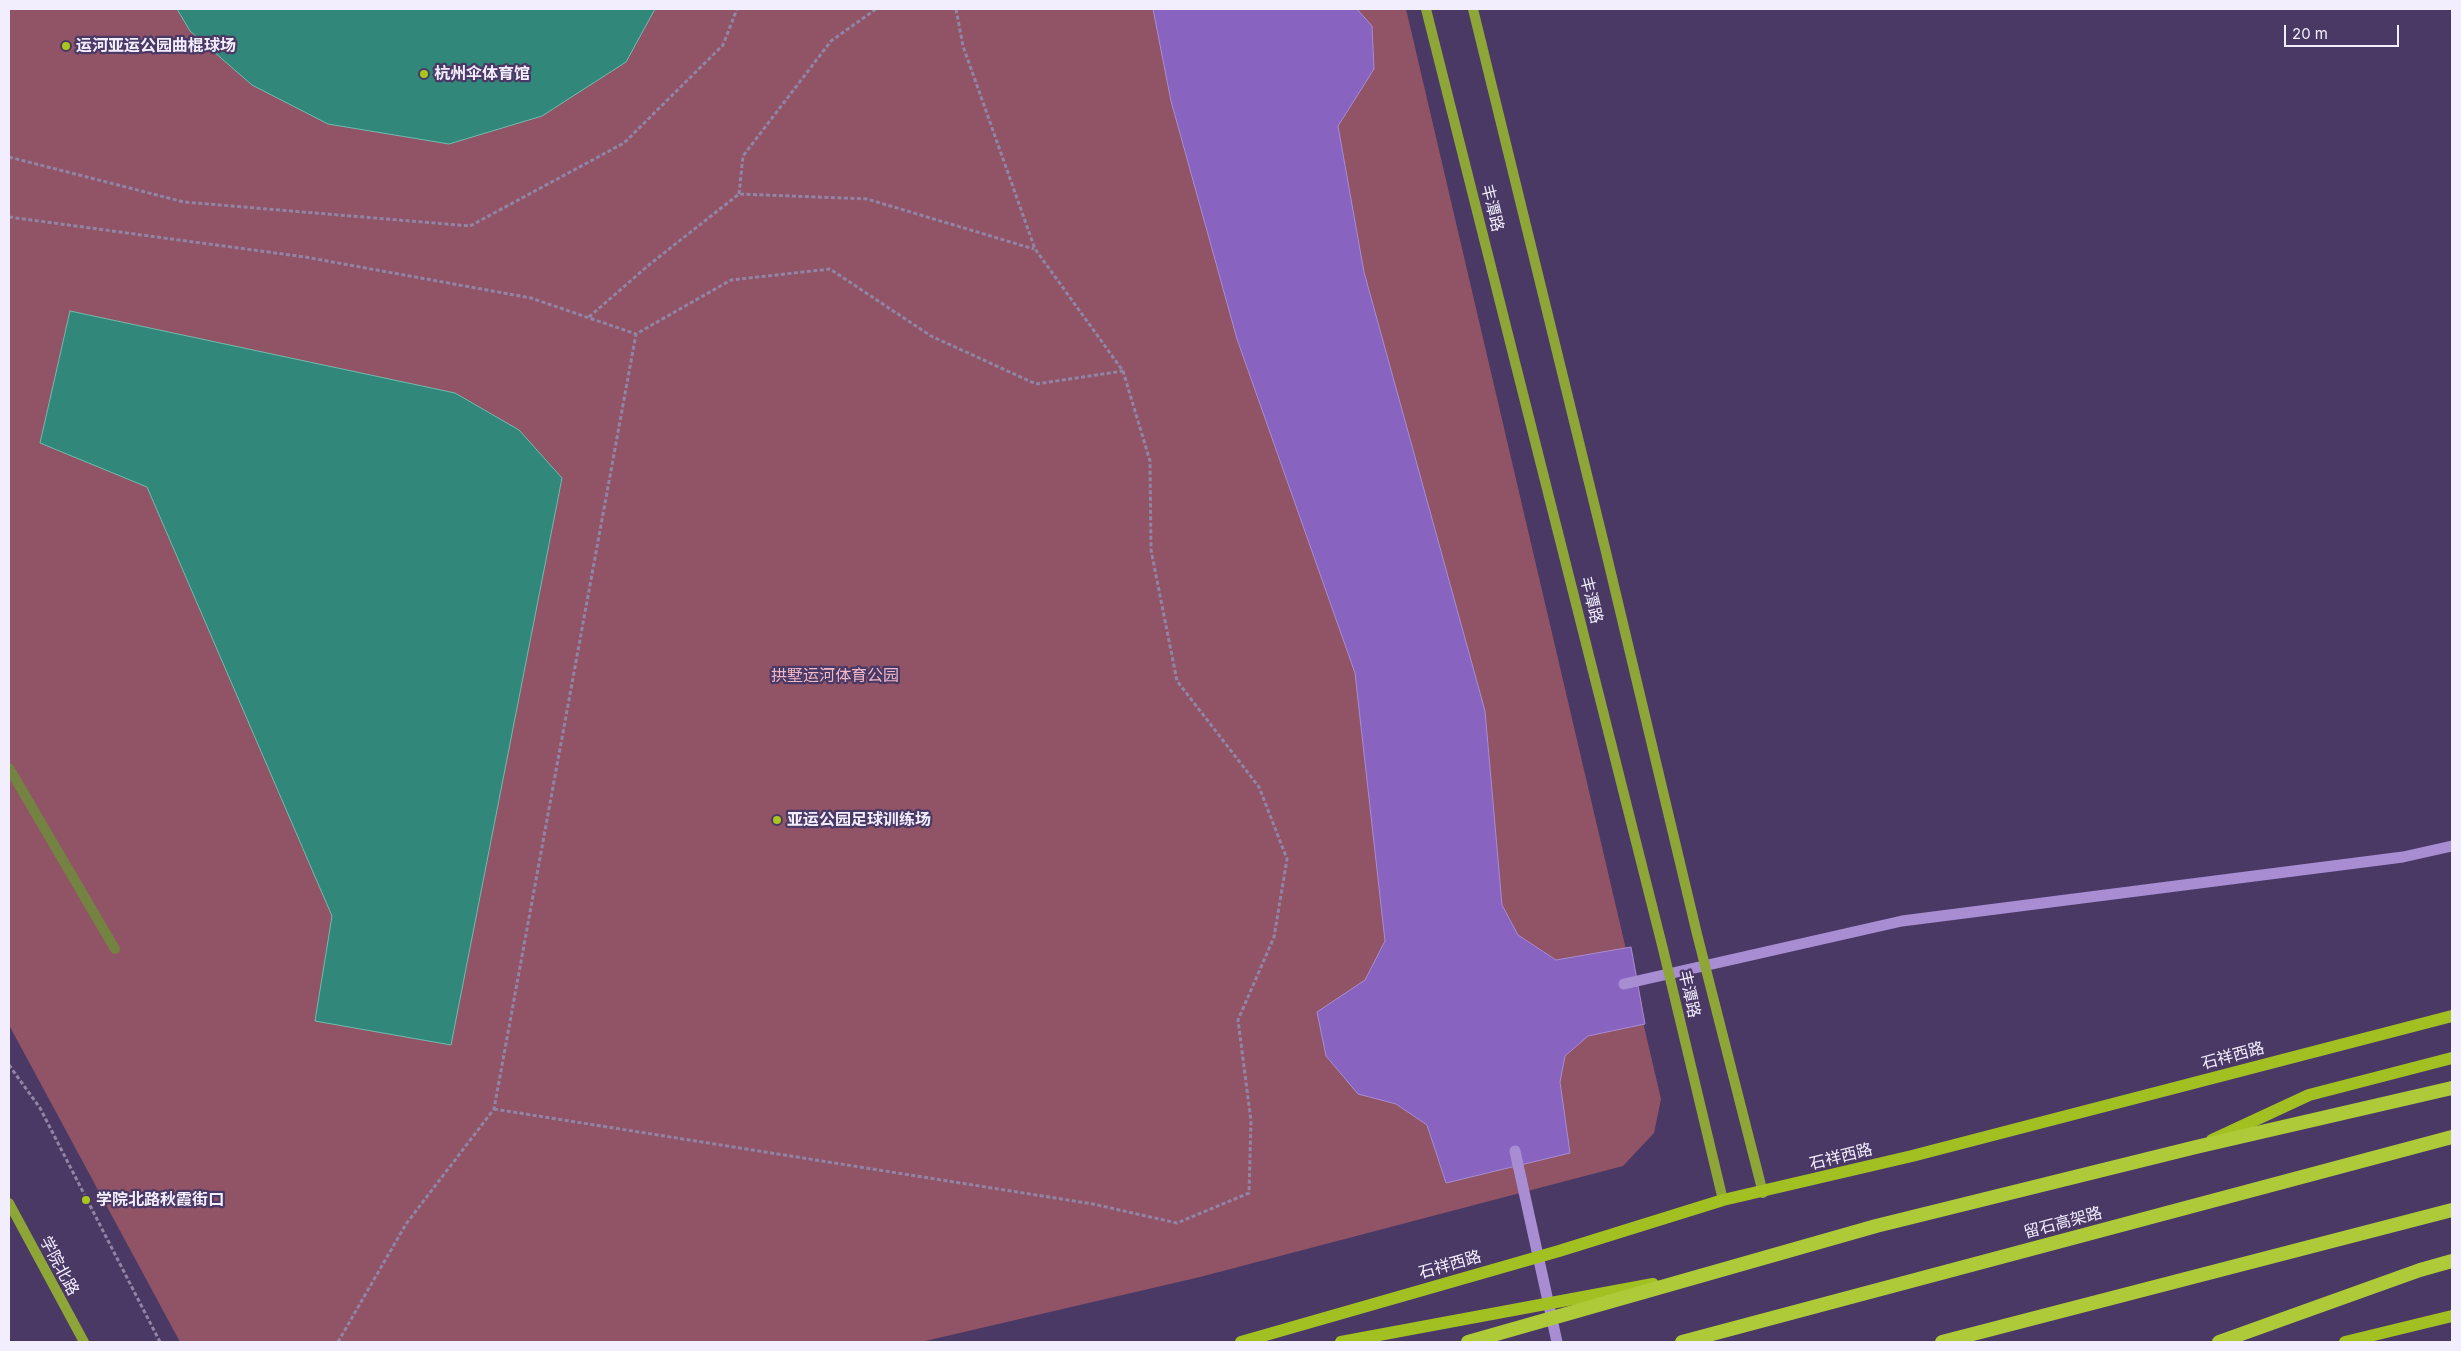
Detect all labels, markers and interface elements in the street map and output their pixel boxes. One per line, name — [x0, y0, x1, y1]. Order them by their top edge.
scale bar — [2286, 15, 2401, 47]
text: 20 m — [2292, 24, 2328, 43]
place label: 运河亚运公园曲棍球场 — [76, 36, 236, 56]
marker: 运河亚运公园曲棍球场 — [60, 40, 72, 52]
place label: 杭州伞体育馆 — [434, 64, 530, 84]
marker: 杭州伞体育馆 — [418, 68, 430, 80]
street label: 丰潭路 — [1477, 182, 1507, 234]
street label: 丰潭路 — [1576, 574, 1606, 626]
park label: 拱墅运河体育公园 — [771, 666, 899, 686]
place label: 亚运公园足球训练场 — [787, 810, 931, 830]
marker: 亚运公园足球训练场 — [771, 814, 783, 826]
street label: 丰潭路 — [1674, 968, 1704, 1020]
street label: 石祥西路 — [2200, 1038, 2266, 1074]
street label: 石祥西路 — [1808, 1140, 1874, 1174]
place label: 学院北路秋霞街口 — [96, 1190, 224, 1210]
marker: 学院北路秋霞街口 — [80, 1194, 92, 1206]
street label: 留石高架路 — [2022, 1203, 2104, 1243]
street label: 学院北路 — [36, 1233, 82, 1299]
street label: 石祥西路 — [1417, 1247, 1483, 1283]

